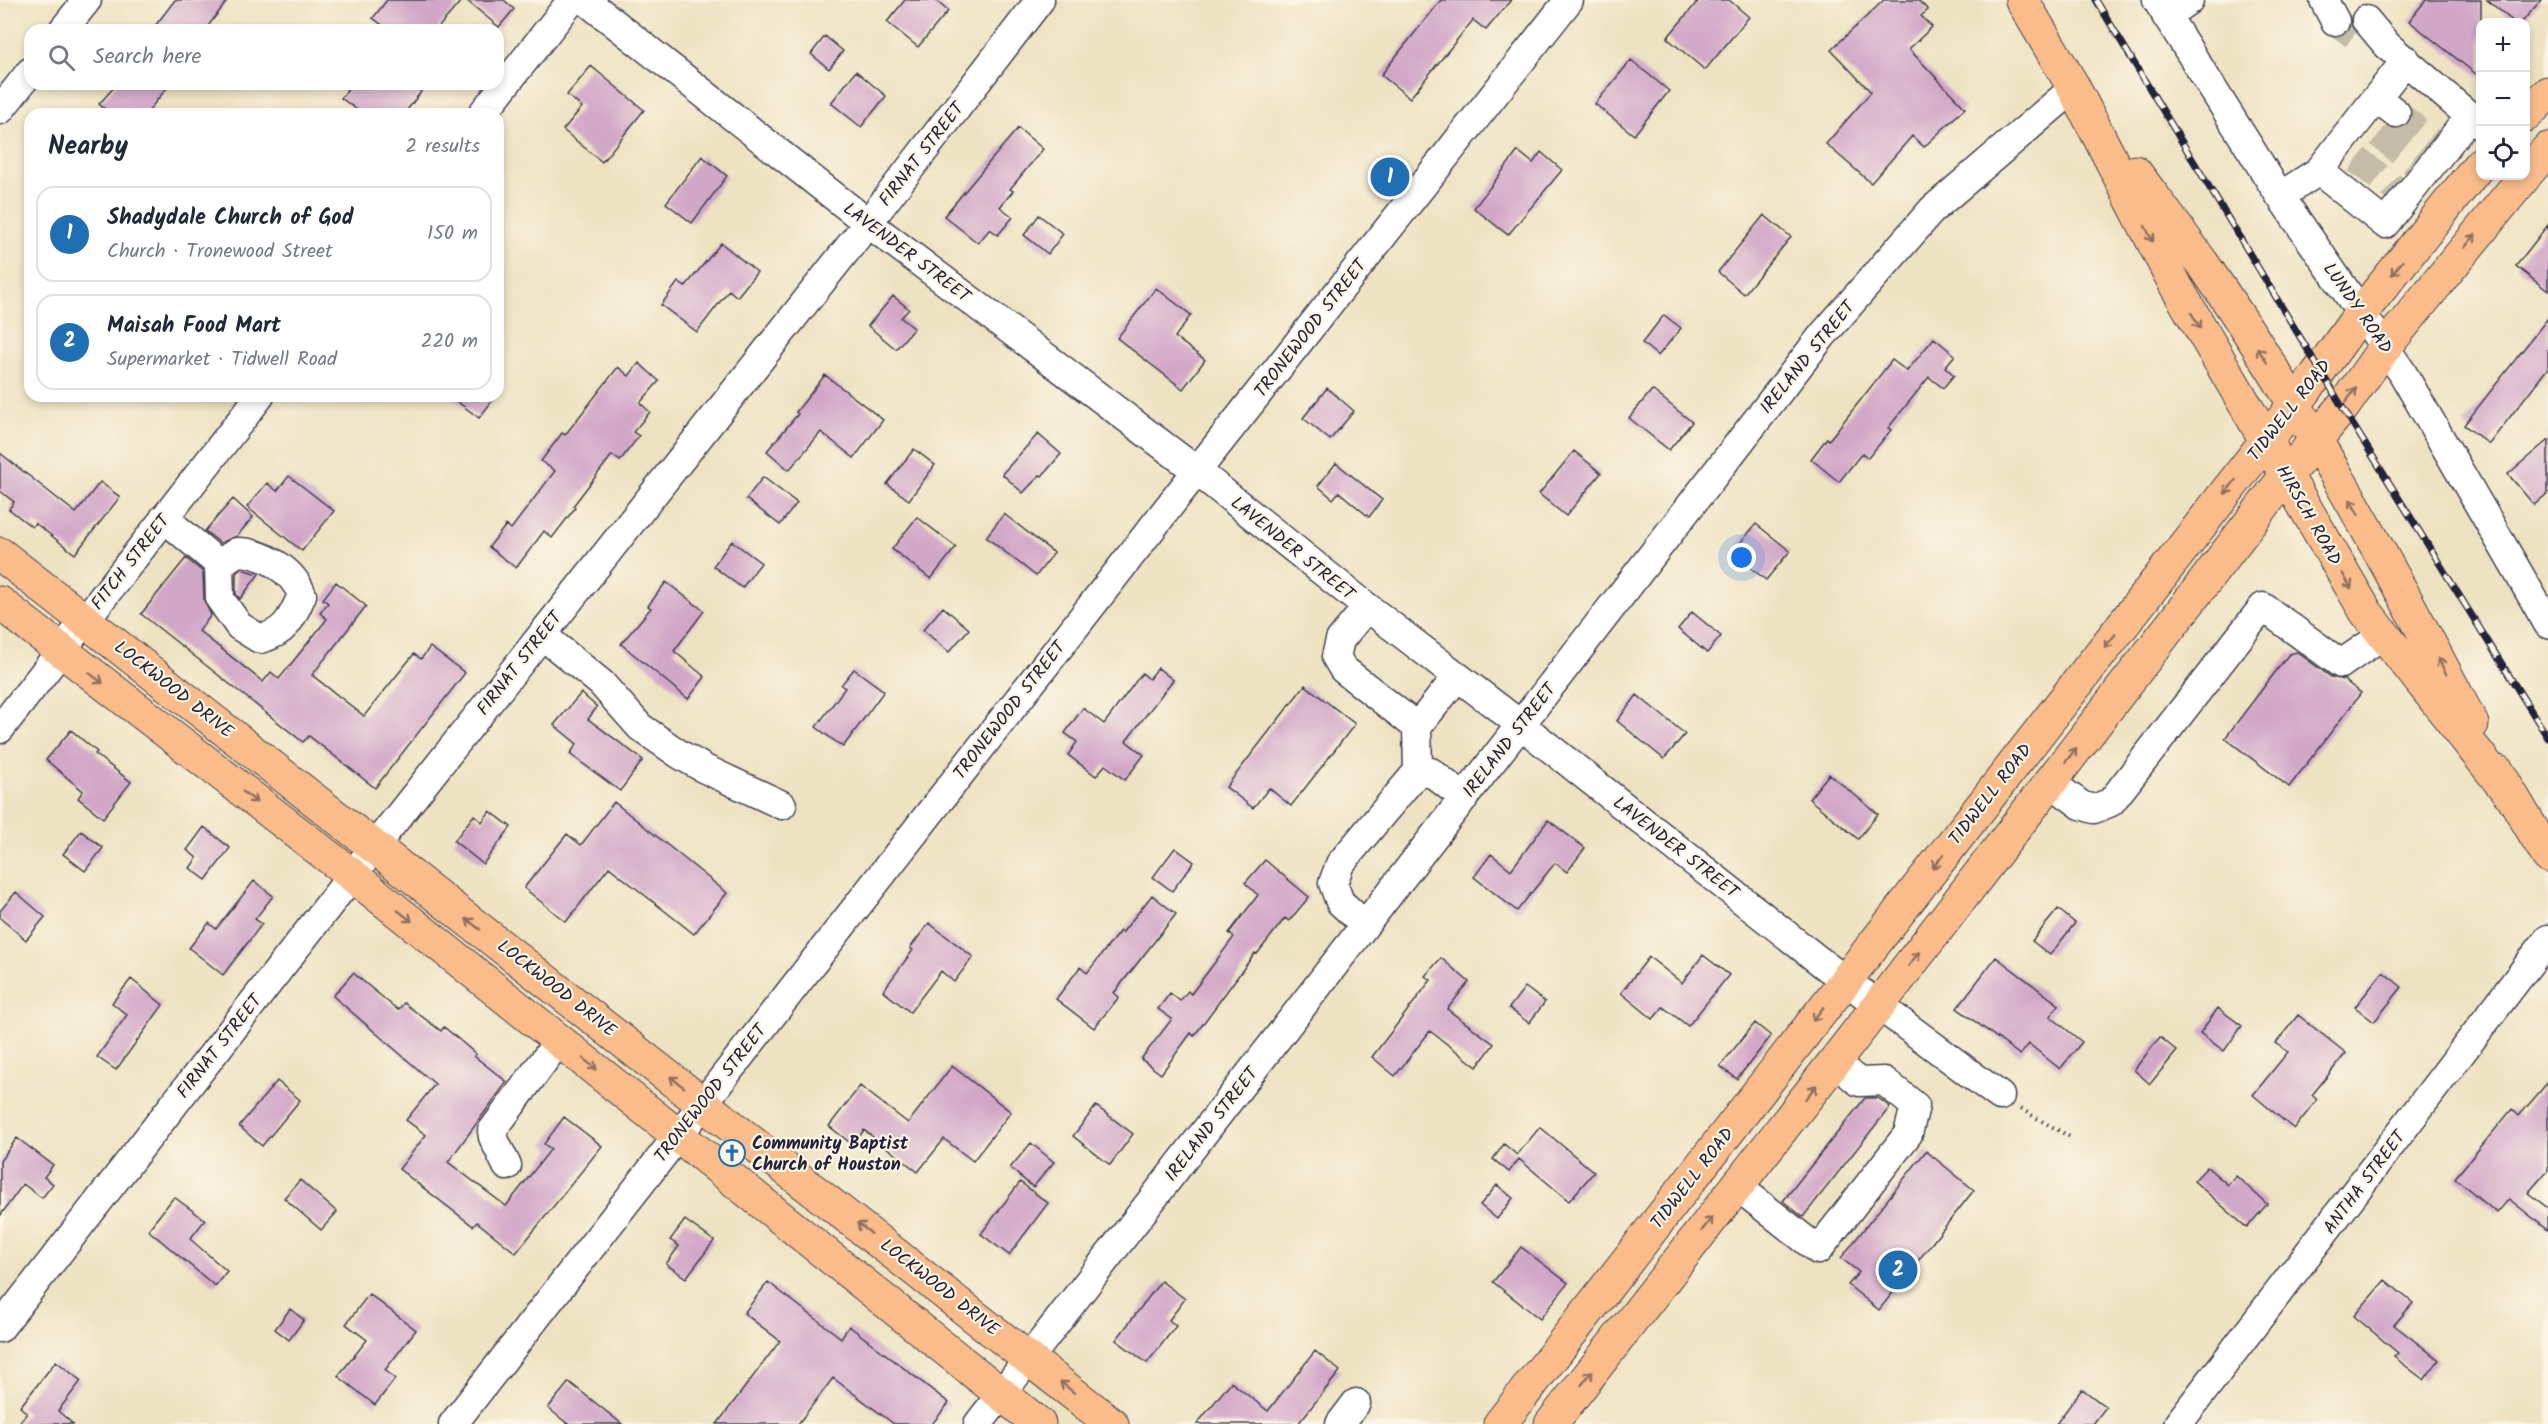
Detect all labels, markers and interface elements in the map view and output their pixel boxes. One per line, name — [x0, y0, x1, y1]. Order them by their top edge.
map controls — [2476, 18, 2530, 180]
button: + — [2476, 18, 2530, 72]
search box — [24, 24, 504, 90]
text: Search here — [93, 40, 201, 75]
icon: search — [45, 41, 78, 74]
button: − — [2476, 72, 2530, 126]
street label: FIRNAT STREET — [872, 95, 973, 213]
text: Nearby — [48, 126, 128, 168]
button: locate — [2476, 126, 2530, 180]
text: 2 results — [405, 131, 480, 163]
pin: 1 — [1370, 154, 1410, 200]
street label: LAVENDER STREET — [836, 195, 977, 312]
text: Shadydale Church of God — [107, 201, 354, 236]
text: 1 — [66, 218, 73, 250]
text: 150 m — [427, 218, 478, 250]
one-way arrow — [2144, 224, 2155, 242]
one-way arrow — [2463, 233, 2476, 249]
text: Church · Tronewood Street — [107, 236, 333, 268]
street label: TRONEWOOD STREET — [1248, 252, 1376, 405]
street label: LUNDY ROAD — [2314, 257, 2399, 361]
one-way arrow — [2390, 260, 2403, 276]
street label: IRELAND STREET — [1753, 294, 1864, 421]
text: Maisah Food Mart — [107, 309, 281, 344]
one-way arrow — [2190, 312, 2202, 329]
text: 2 — [64, 326, 75, 358]
text: 220 m — [421, 326, 478, 358]
text: Supermarket · Tidwell Road — [107, 344, 337, 376]
one-way arrow — [2256, 348, 2268, 364]
street label: TIDWELL ROAD — [2241, 353, 2340, 468]
one-way arrow — [2345, 387, 2357, 404]
street label: HIRSCH ROAD — [2267, 460, 2348, 572]
one-way arrow — [2223, 479, 2236, 495]
street label: LAVENDER STREET — [1223, 490, 1362, 610]
one-way arrow — [2348, 499, 2360, 516]
street label: FITCH STREET — [84, 508, 179, 617]
your location — [1727, 543, 1756, 572]
one-way arrow — [2341, 572, 2353, 589]
street label: FIRNAT STREET — [470, 604, 571, 722]
one-way arrow — [2103, 632, 2116, 648]
street label: LOCKWOOD DRIVE — [107, 634, 240, 747]
street label: TRONEWOOD STREET — [947, 634, 1075, 787]
one-way arrow — [2436, 658, 2448, 676]
one-way arrow — [87, 672, 103, 685]
street label: IRELAND STREET — [1456, 676, 1565, 805]
street label: TIDWELL ROAD — [1942, 737, 2041, 852]
one-way arrow — [2065, 747, 2078, 763]
street label: LAVENDER STREET — [1606, 790, 1745, 908]
one-way arrow — [242, 791, 258, 803]
one-way arrow — [1932, 852, 1944, 868]
one-way arrow — [396, 910, 412, 923]
one-way arrow — [466, 917, 482, 930]
street label: LOCKWOOD DRIVE — [490, 933, 623, 1046]
one-way arrow — [1908, 952, 1920, 968]
street label: FIRNAT STREET — [170, 987, 271, 1105]
one-way arrow — [1812, 1006, 1825, 1022]
street label: TRONEWOOD STREET — [648, 1017, 776, 1170]
one-way arrow — [582, 1057, 598, 1070]
street label: IRELAND STREET — [1158, 1060, 1267, 1189]
one-way arrow — [669, 1075, 685, 1088]
one-way arrow — [1804, 1084, 1817, 1100]
street label: TIDWELL ROAD — [1644, 1121, 1743, 1236]
street label: ANTHA STREET — [2316, 1124, 2415, 1241]
place label: Community Baptist Church of Houston — [752, 1130, 909, 1180]
church icon: Community Baptist Church of Houston — [717, 1138, 747, 1168]
one-way arrow — [1700, 1216, 1713, 1232]
one-way arrow — [856, 1221, 872, 1234]
street label: LOCKWOOD DRIVE — [873, 1232, 1006, 1345]
pin: 2 — [1878, 1248, 1918, 1292]
one-way arrow — [1581, 1370, 1594, 1386]
one-way arrow — [1059, 1381, 1075, 1394]

